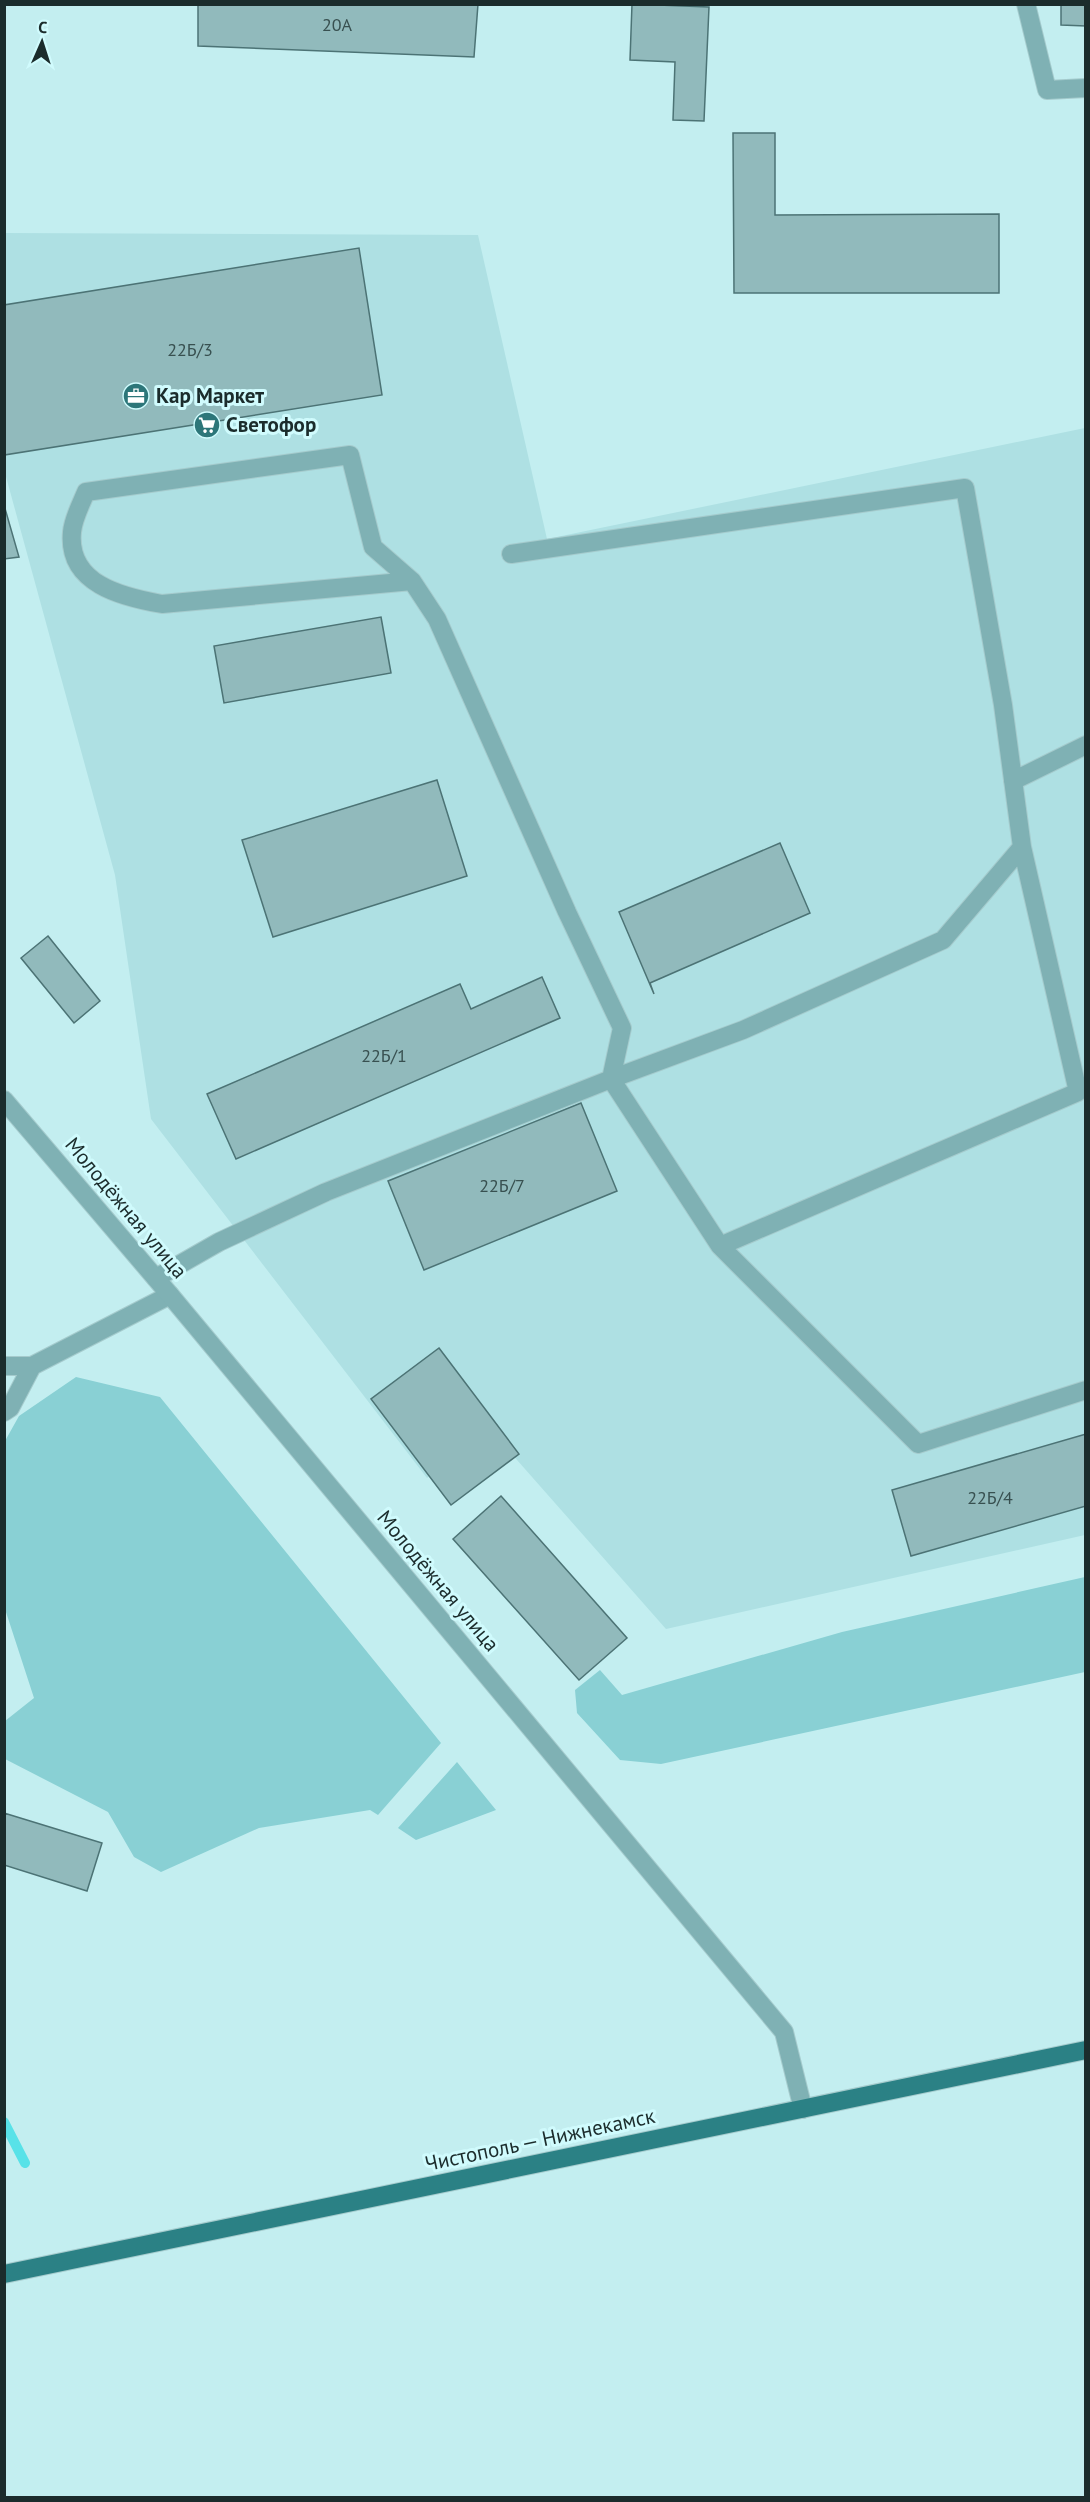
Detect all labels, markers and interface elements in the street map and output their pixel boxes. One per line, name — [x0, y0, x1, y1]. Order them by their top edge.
north arrow — [12, 12, 72, 72]
house number: 20А — [322, 13, 353, 36]
text: С — [38, 17, 48, 37]
house number: 22Б/3 — [167, 338, 213, 361]
office icon: Кар Маркет — [121, 381, 151, 411]
place label: Кар Маркет — [156, 382, 264, 409]
supermarket icon: Светофор — [192, 410, 222, 440]
place label: Светофор — [226, 411, 316, 438]
house number: 22Б/1 — [361, 1044, 407, 1067]
street label: Молодёжная улица — [59, 1132, 193, 1284]
house number: 22Б/7 — [479, 1174, 525, 1197]
house number: 22Б/4 — [967, 1486, 1013, 1509]
street label: Молодёжная улица — [371, 1505, 505, 1657]
street label: Чистополь — Нижнекамск — [422, 2102, 657, 2177]

